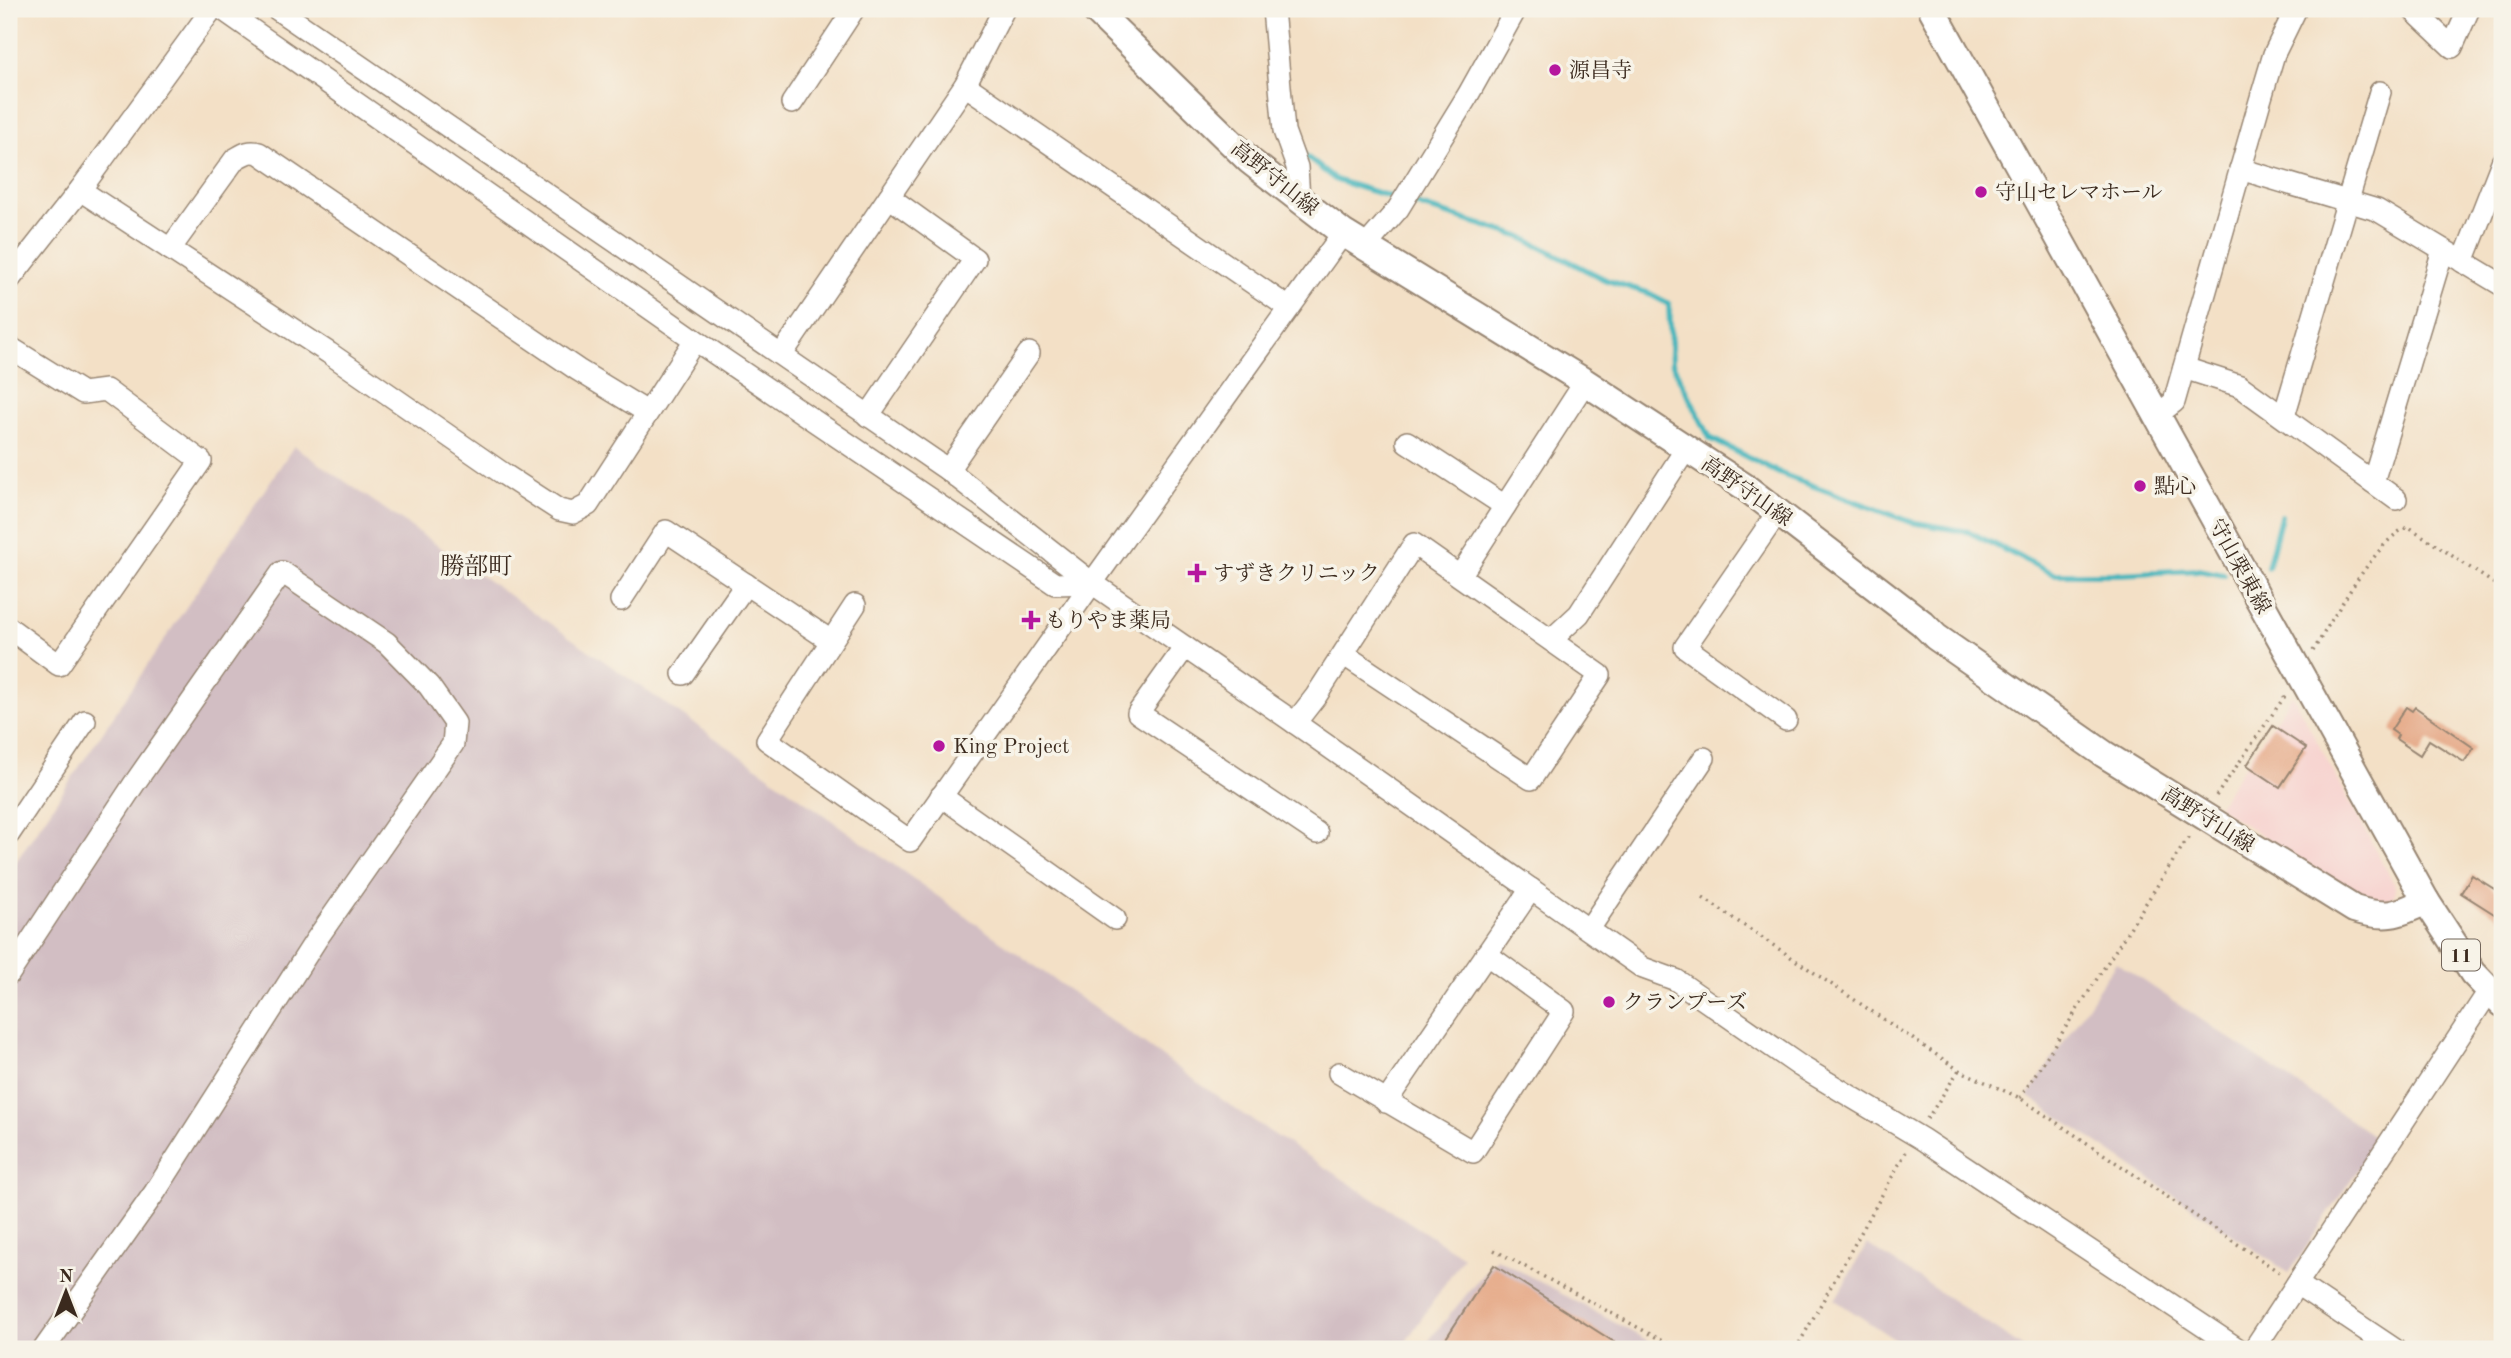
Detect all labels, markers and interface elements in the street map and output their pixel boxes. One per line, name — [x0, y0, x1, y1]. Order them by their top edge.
place label: 源昌寺 — [1569, 59, 1632, 82]
marker: 源昌寺 — [1547, 62, 1563, 78]
street label: 高野守山線 — [1227, 136, 1323, 220]
place label: 守山セレマホール — [1995, 181, 2163, 204]
marker: 守山セレマホール — [1973, 184, 1989, 200]
street label: 高野守山線 — [1697, 452, 1796, 531]
place label: 點心 — [2154, 475, 2196, 498]
marker: 點心 — [2132, 478, 2148, 494]
street label: 守山栗東線 — [2204, 515, 2275, 618]
district label: 勝部町 — [440, 553, 512, 580]
place label: すずきクリニック — [1213, 562, 1380, 585]
marker: すずきクリニック — [1187, 563, 1207, 583]
place label: もりやま薬局 — [1045, 609, 1171, 632]
marker: もりやま薬局 — [1023, 612, 1039, 628]
place label: King Project — [953, 737, 1069, 758]
marker: King Project — [931, 738, 947, 754]
street label: 高野守山線 — [2157, 782, 2258, 857]
road number: 11 — [2442, 939, 2480, 970]
place label: クランプーズ — [1623, 991, 1747, 1014]
marker: クランプーズ — [1601, 994, 1617, 1010]
north arrow — [32, 1256, 102, 1326]
text: N — [59, 1268, 74, 1287]

